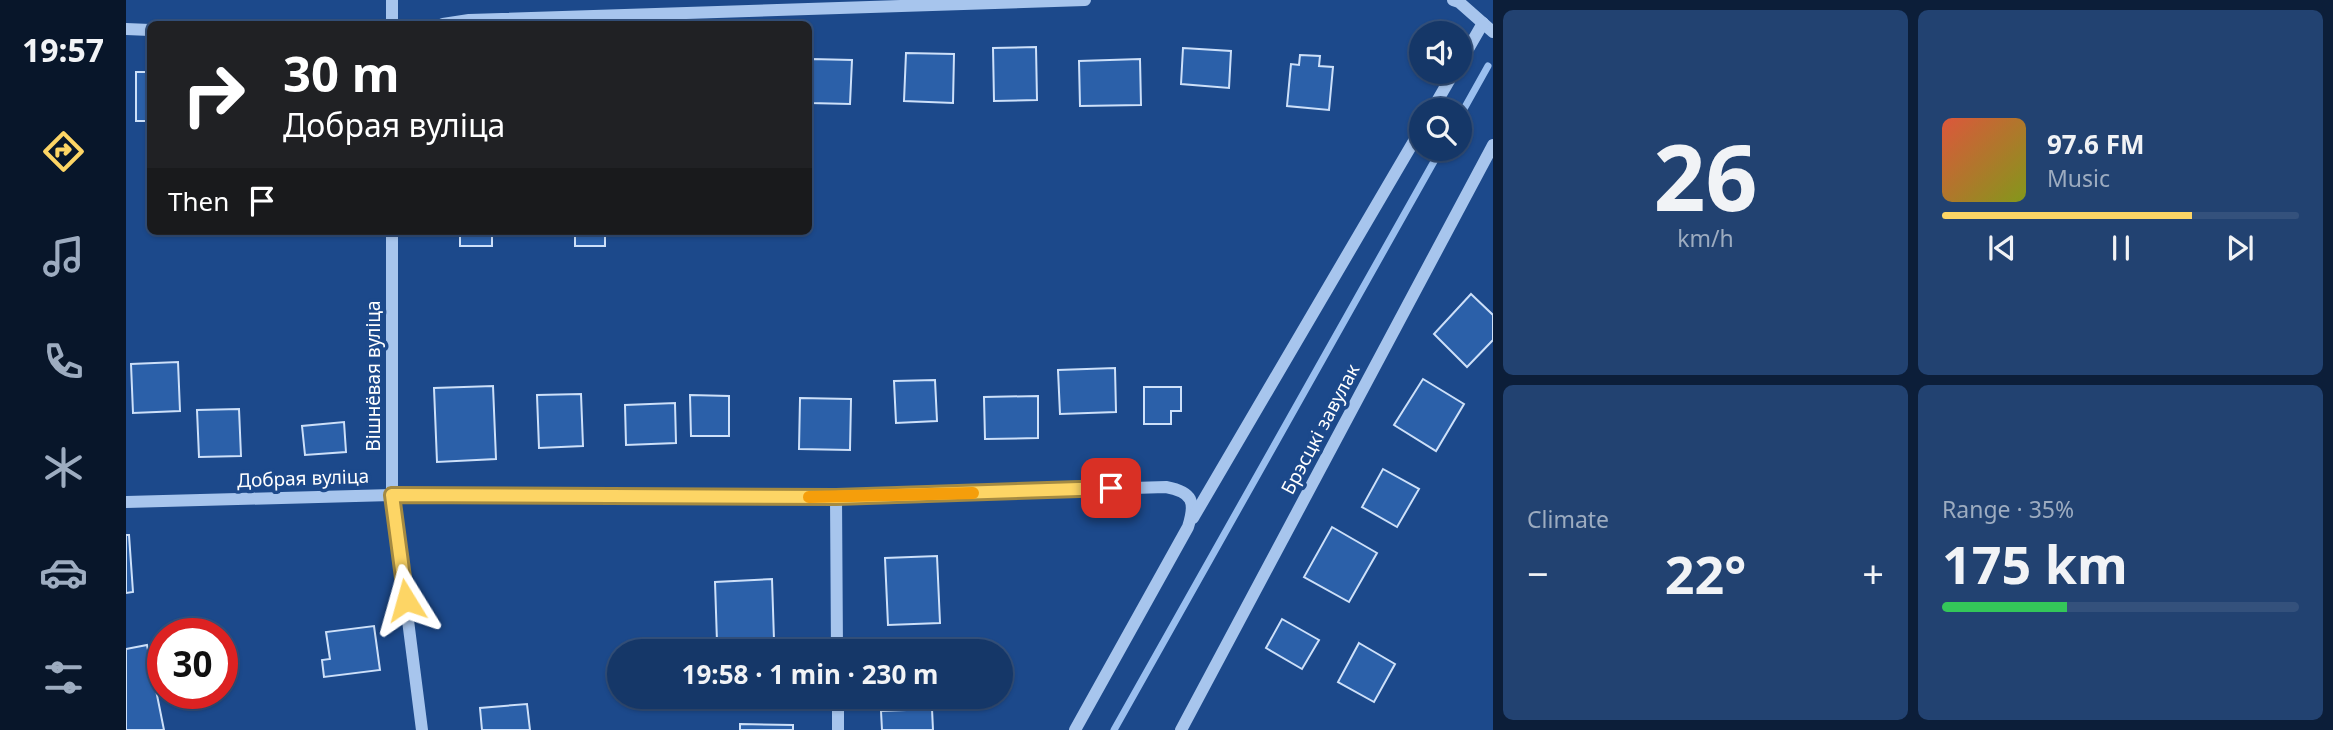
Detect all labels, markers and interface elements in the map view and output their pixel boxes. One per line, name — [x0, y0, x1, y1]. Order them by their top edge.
map controls — [1409, 21, 1472, 161]
button: sound — [1409, 21, 1472, 84]
text: 19:57 — [22, 28, 104, 71]
text: 30 m — [283, 40, 400, 106]
icon: right — [168, 49, 259, 140]
button: search — [1409, 98, 1472, 161]
text: Добрая вуліца — [283, 103, 505, 146]
text: 26 — [1653, 114, 1758, 238]
text: 97.6 FM — [2047, 126, 2144, 162]
icon: directions — [39, 127, 88, 176]
text: Music — [2047, 162, 2110, 194]
icon: arrive — [243, 182, 281, 220]
text: Then — [168, 183, 229, 219]
text: km/h — [1677, 222, 1734, 254]
icon: previous — [1983, 229, 2021, 267]
icon: pause — [2102, 229, 2140, 267]
icon: next — [2221, 229, 2259, 267]
icon: music — [39, 232, 88, 281]
street label: Вішнёвая вуліца — [360, 300, 386, 452]
icon: phone — [39, 337, 88, 386]
street label: Брэсцкі завулак — [1275, 359, 1365, 499]
icon: climate — [39, 443, 88, 492]
pin — [1081, 458, 1141, 518]
street label: Добрая вуліца — [237, 463, 369, 493]
icon: arrive — [1092, 469, 1130, 507]
text: Range · 35% — [1942, 493, 2074, 525]
text: Climate — [1527, 503, 1609, 535]
text: 175 km — [1942, 528, 2128, 599]
text: 22° — [1665, 538, 1746, 609]
text: − — [1527, 547, 1549, 599]
text: + — [1862, 547, 1884, 599]
icon: car — [39, 548, 88, 597]
position arrow — [369, 563, 443, 637]
speed limit sign: 30 — [147, 618, 238, 709]
icon: filters — [39, 653, 88, 702]
text: 19:58 · 1 min · 230 m — [682, 656, 938, 692]

